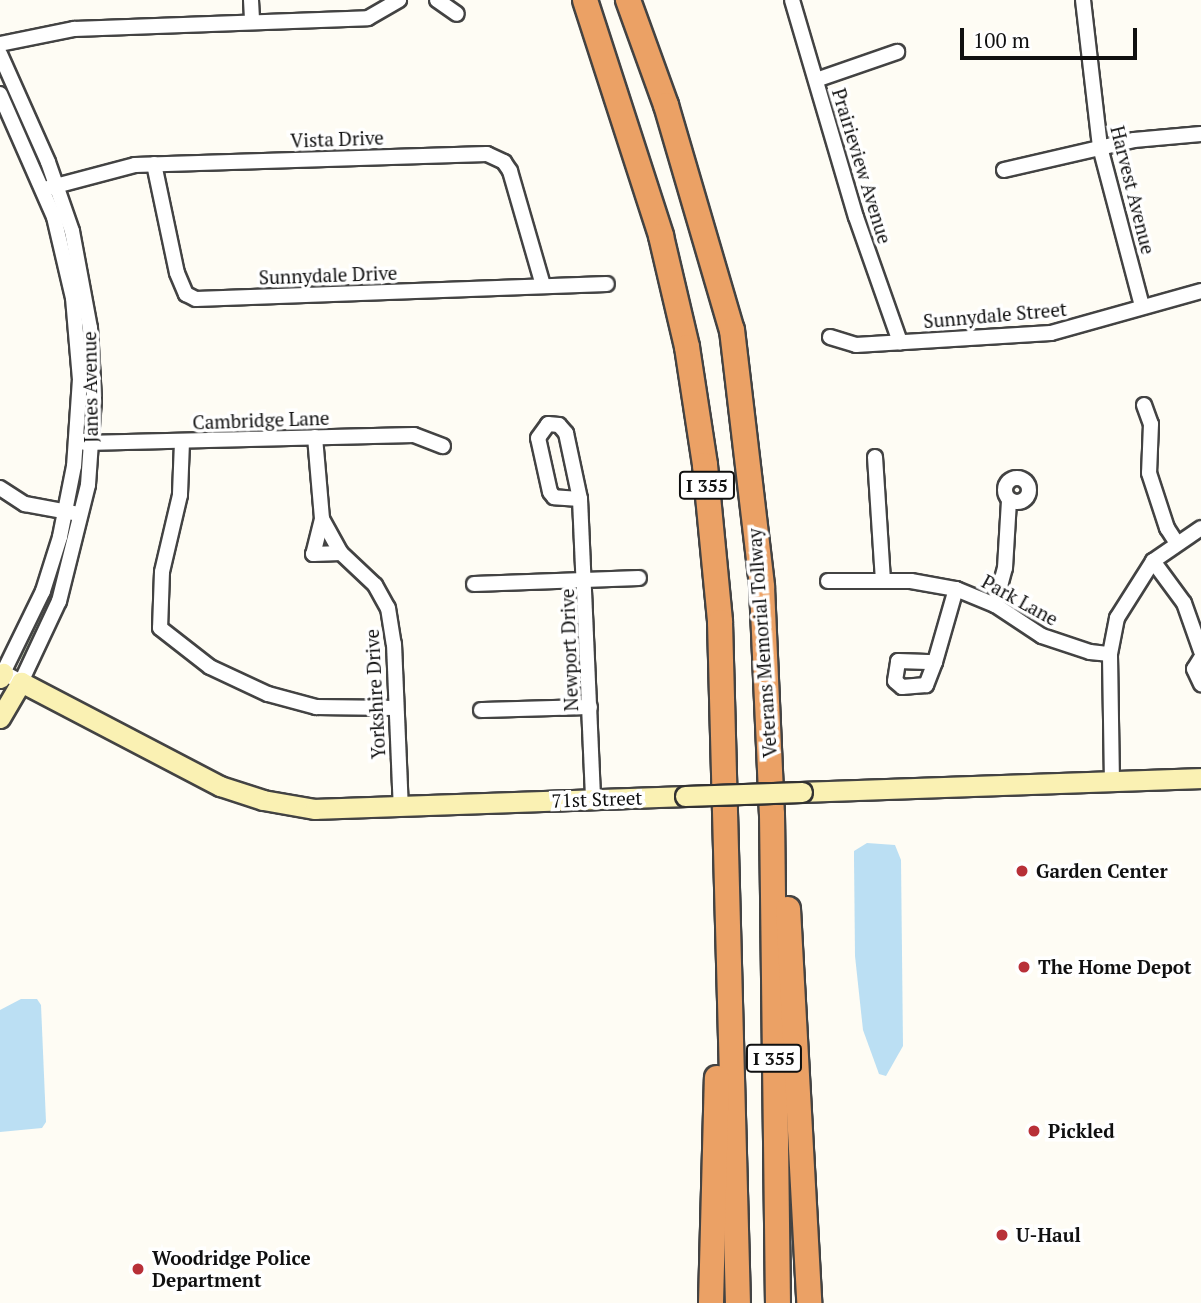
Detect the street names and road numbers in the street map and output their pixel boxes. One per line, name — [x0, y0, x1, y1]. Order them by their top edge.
street label: Prairieview Avenue — [827, 85, 897, 247]
street label: Harvest Avenue — [1106, 123, 1160, 257]
street label: Vista Drive — [290, 126, 384, 152]
street label: Sunnydale Drive — [258, 261, 398, 289]
street label: Sunnydale Street — [922, 297, 1068, 333]
street label: Janes Avenue — [78, 331, 102, 443]
street label: Cambridge Lane — [192, 406, 330, 434]
road number: I 355 — [677, 471, 737, 500]
street label: Veterans Memorial Tollway — [743, 528, 781, 758]
street label: Park Lane — [978, 570, 1062, 630]
street label: Newport Drive — [555, 588, 583, 712]
street label: Yorkshire Drive — [360, 628, 390, 760]
street label: 71st Street — [551, 786, 643, 812]
road number: I 355 — [744, 1044, 804, 1072]

